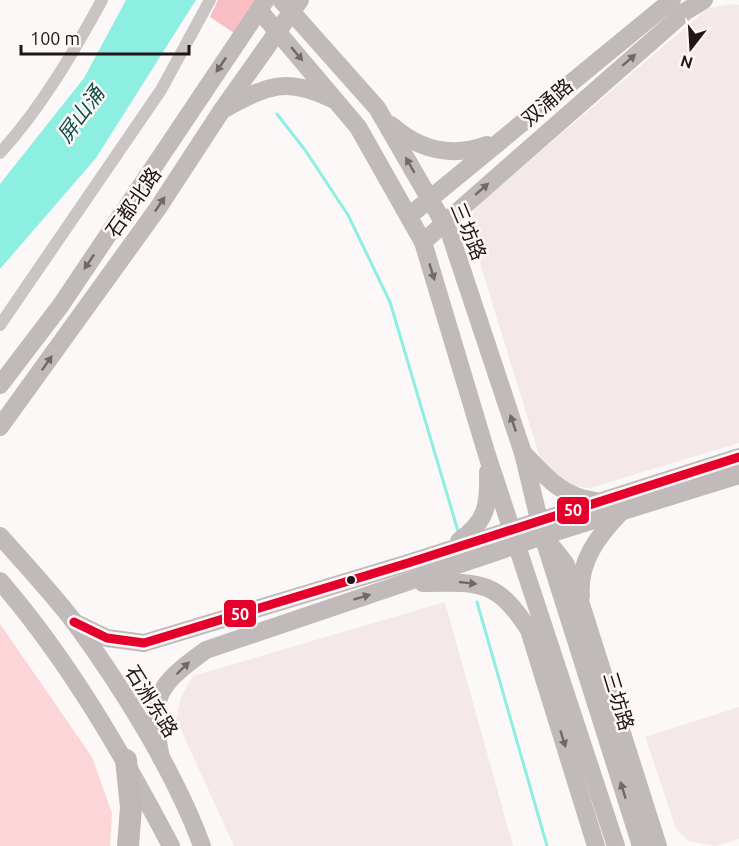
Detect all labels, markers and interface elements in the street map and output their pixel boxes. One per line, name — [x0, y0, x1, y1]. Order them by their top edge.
scale bar — [21, 18, 189, 56]
north arrow — [661, 18, 721, 78]
text: 100 m — [30, 28, 80, 48]
one-way arrow — [291, 46, 304, 62]
text: N — [678, 52, 695, 73]
one-way arrow — [621, 54, 636, 67]
one-way arrow — [215, 57, 227, 73]
street label: 双涌路 — [517, 74, 577, 130]
water label: 屏山涌 — [52, 80, 109, 147]
one-way arrow — [405, 156, 415, 173]
street label: 石都北路 — [101, 163, 165, 241]
one-way arrow — [474, 183, 489, 196]
one-way arrow — [154, 197, 166, 213]
street label: 三坊路 — [447, 199, 491, 263]
one-way arrow — [83, 254, 95, 270]
one-way arrow — [428, 263, 437, 281]
one-way arrow — [41, 356, 53, 372]
one-way arrow — [508, 414, 518, 432]
line badge: 50 — [556, 496, 590, 525]
text: 50 — [564, 501, 582, 519]
unlabelled marker — [345, 574, 357, 586]
one-way arrow — [458, 578, 477, 588]
one-way arrow — [353, 592, 371, 601]
line badge: 50 — [223, 599, 257, 628]
text: 50 — [231, 605, 249, 623]
street label: 石洲东路 — [121, 661, 183, 741]
one-way arrow — [175, 662, 189, 676]
street label: 三坊路 — [599, 669, 639, 733]
one-way arrow — [559, 730, 568, 748]
one-way arrow — [618, 781, 627, 799]

